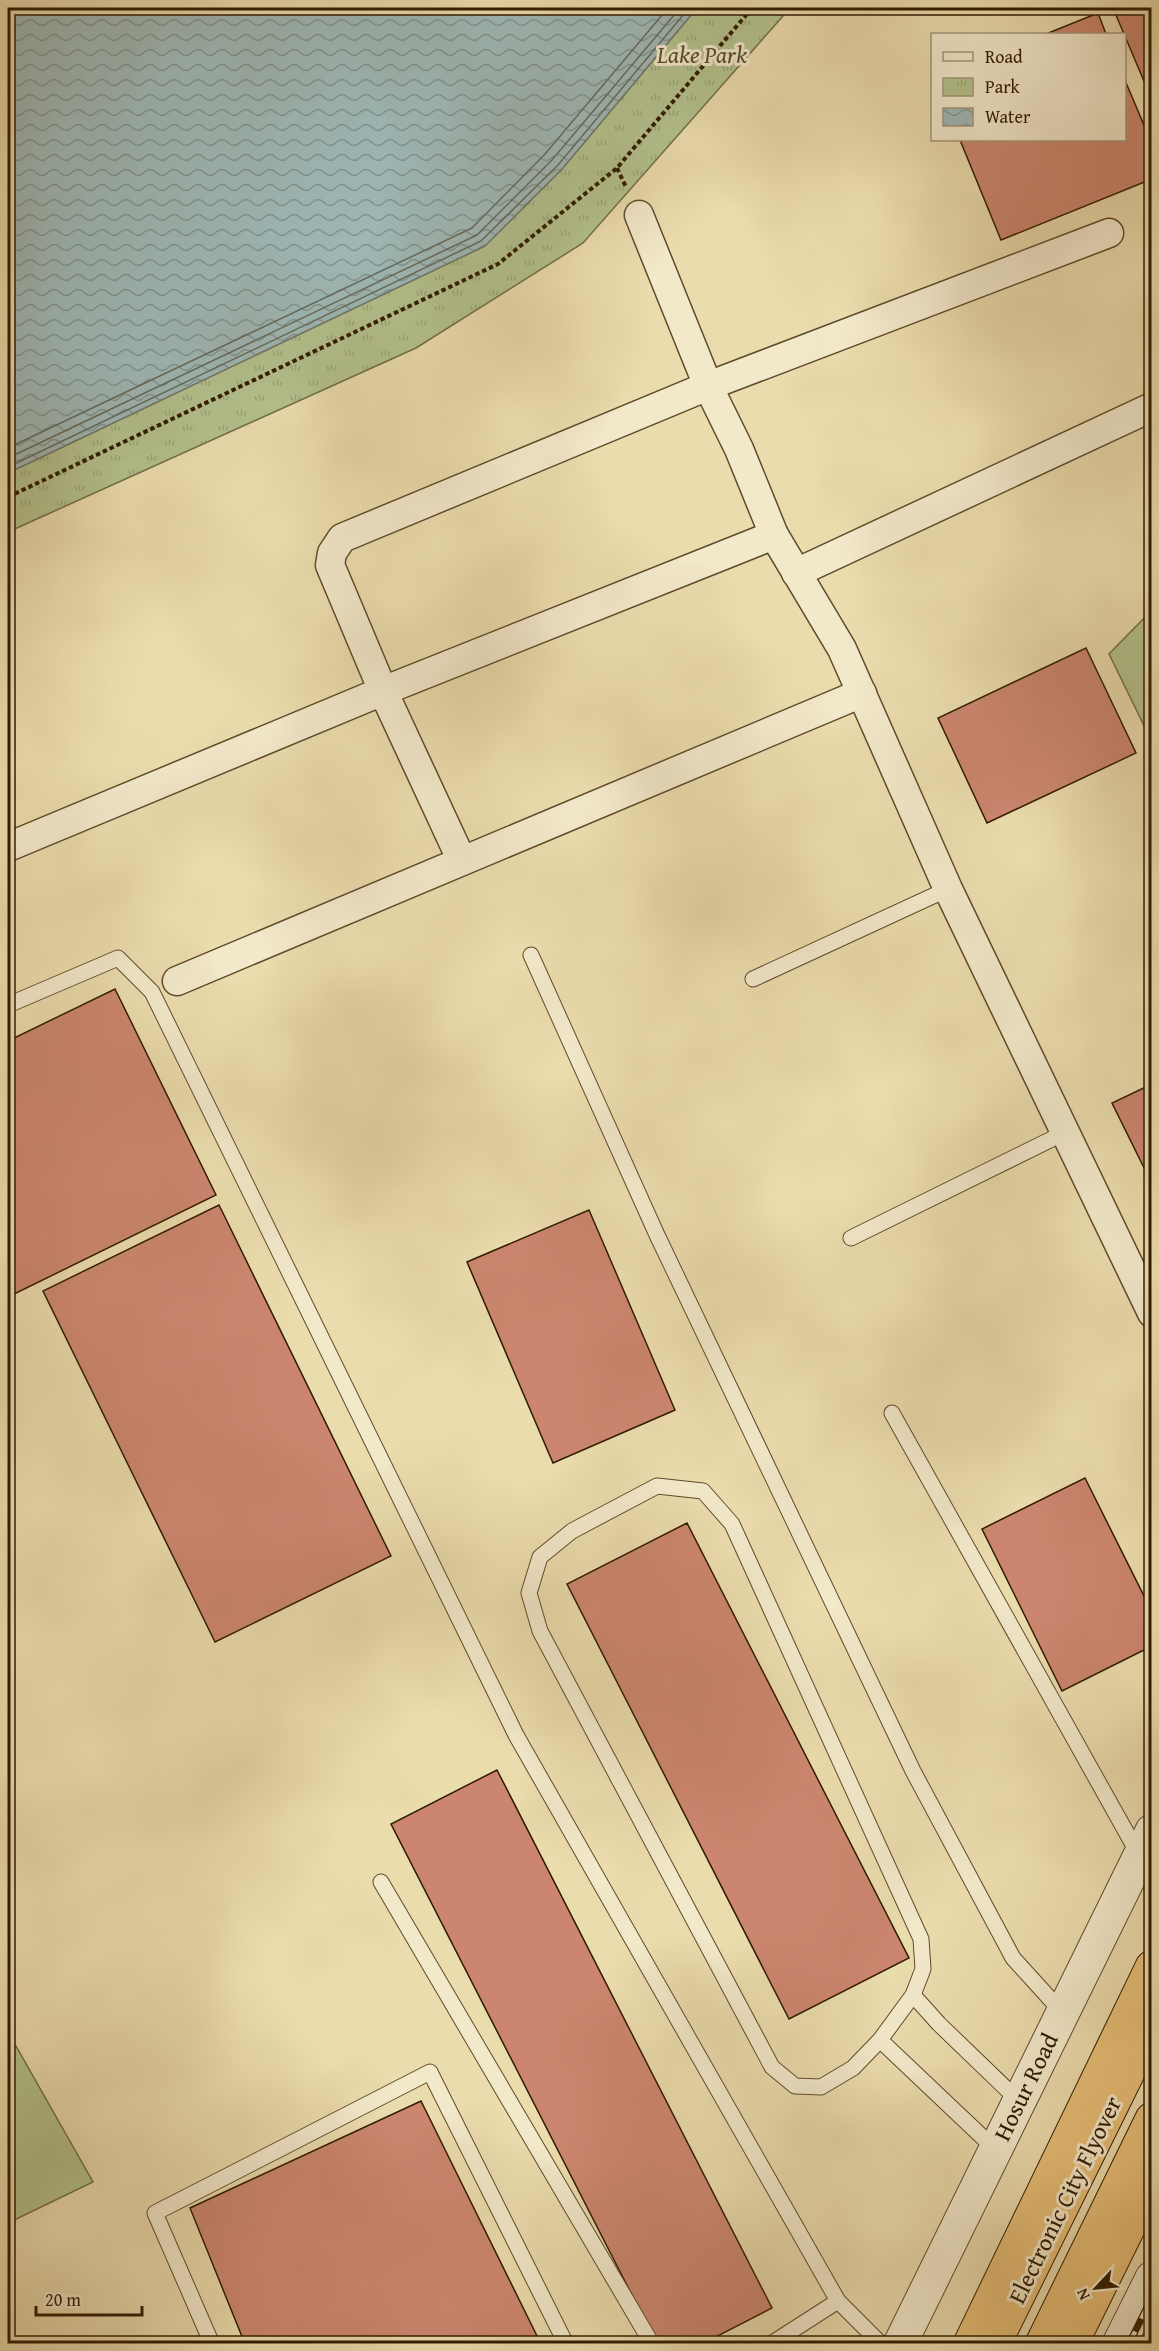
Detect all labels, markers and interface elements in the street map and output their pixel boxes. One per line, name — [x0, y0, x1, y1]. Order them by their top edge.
legend — [931, 33, 1126, 141]
park label: Lake Park — [656, 37, 747, 72]
text: Road — [985, 43, 1023, 70]
text: Park — [985, 73, 1021, 100]
text: Water — [985, 103, 1031, 130]
street label: Hosur Road — [984, 2027, 1067, 2147]
street label: Electronic City Flyover — [999, 2090, 1130, 2309]
north arrow — [1066, 2258, 1126, 2318]
scale bar — [36, 2279, 142, 2317]
text: N — [1069, 2284, 1096, 2305]
text: 20 m — [45, 2286, 81, 2313]

